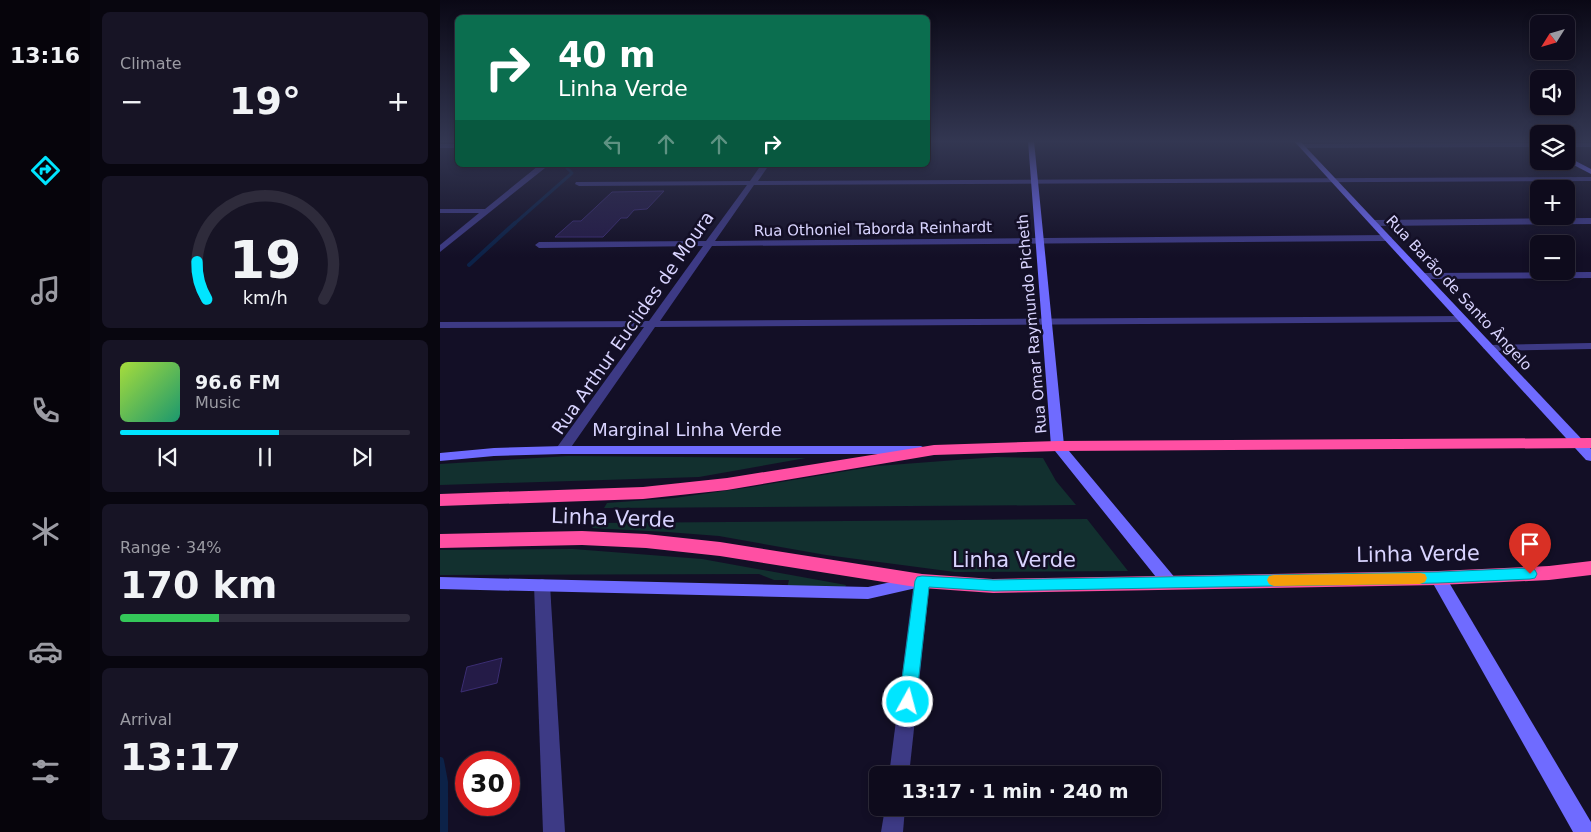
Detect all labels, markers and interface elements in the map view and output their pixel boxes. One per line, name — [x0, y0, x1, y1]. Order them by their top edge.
north arrow — [1530, 15, 1575, 60]
map controls — [1530, 15, 1575, 280]
icon: right — [475, 35, 540, 100]
text: 40 m — [558, 35, 655, 75]
text: 13:16 — [10, 43, 80, 68]
text: Climate — [120, 54, 182, 73]
button: sound — [1530, 70, 1575, 115]
text: Linha Verde — [558, 76, 688, 101]
text: 19° — [229, 79, 301, 123]
text: − — [120, 85, 143, 118]
text: + — [387, 85, 410, 118]
button: layers — [1530, 125, 1575, 170]
icon: left — [599, 130, 627, 158]
icon: ahead — [652, 130, 680, 158]
icon: ahead — [705, 130, 733, 158]
icon: right — [758, 130, 786, 158]
icon: directions — [28, 153, 63, 188]
button: + — [1530, 180, 1575, 225]
street label: Rua Arthur Euclides de Moura — [547, 207, 718, 438]
street label: Rua Barão de Santo Ângelo — [1382, 211, 1536, 374]
street label: Rua Omar Raymundo Picheth — [1013, 213, 1051, 435]
street label: Rua Othoniel Taborda Reinhardt — [754, 218, 992, 240]
text: 19 — [229, 230, 301, 290]
button: − — [1530, 235, 1575, 280]
icon: music — [28, 273, 63, 308]
text: km/h — [242, 287, 288, 308]
text: 96.6 FM — [195, 371, 280, 393]
icon: phone — [28, 393, 63, 428]
text: Music — [195, 393, 241, 412]
street label: Marginal Linha Verde — [592, 419, 782, 440]
icon: previous — [154, 443, 182, 471]
icon: pause — [251, 443, 279, 471]
icon: next — [348, 443, 376, 471]
street label: Linha Verde — [551, 504, 675, 532]
icon: climate — [28, 514, 63, 549]
pin — [1509, 523, 1551, 574]
icon: arrive — [1516, 530, 1544, 558]
text: Range · 34% — [120, 538, 222, 557]
street label: Linha Verde — [1356, 541, 1480, 567]
street label: Linha Verde — [952, 548, 1076, 572]
text: 170 km — [120, 563, 277, 607]
icon: car — [28, 634, 63, 669]
position arrow — [881, 675, 933, 727]
text: Arrival — [120, 710, 172, 729]
text: 13:17 — [120, 735, 241, 779]
speed limit sign: 30 — [455, 751, 520, 816]
icon: filters — [28, 754, 63, 789]
text: 13:17 · 1 min · 240 m — [901, 780, 1129, 802]

